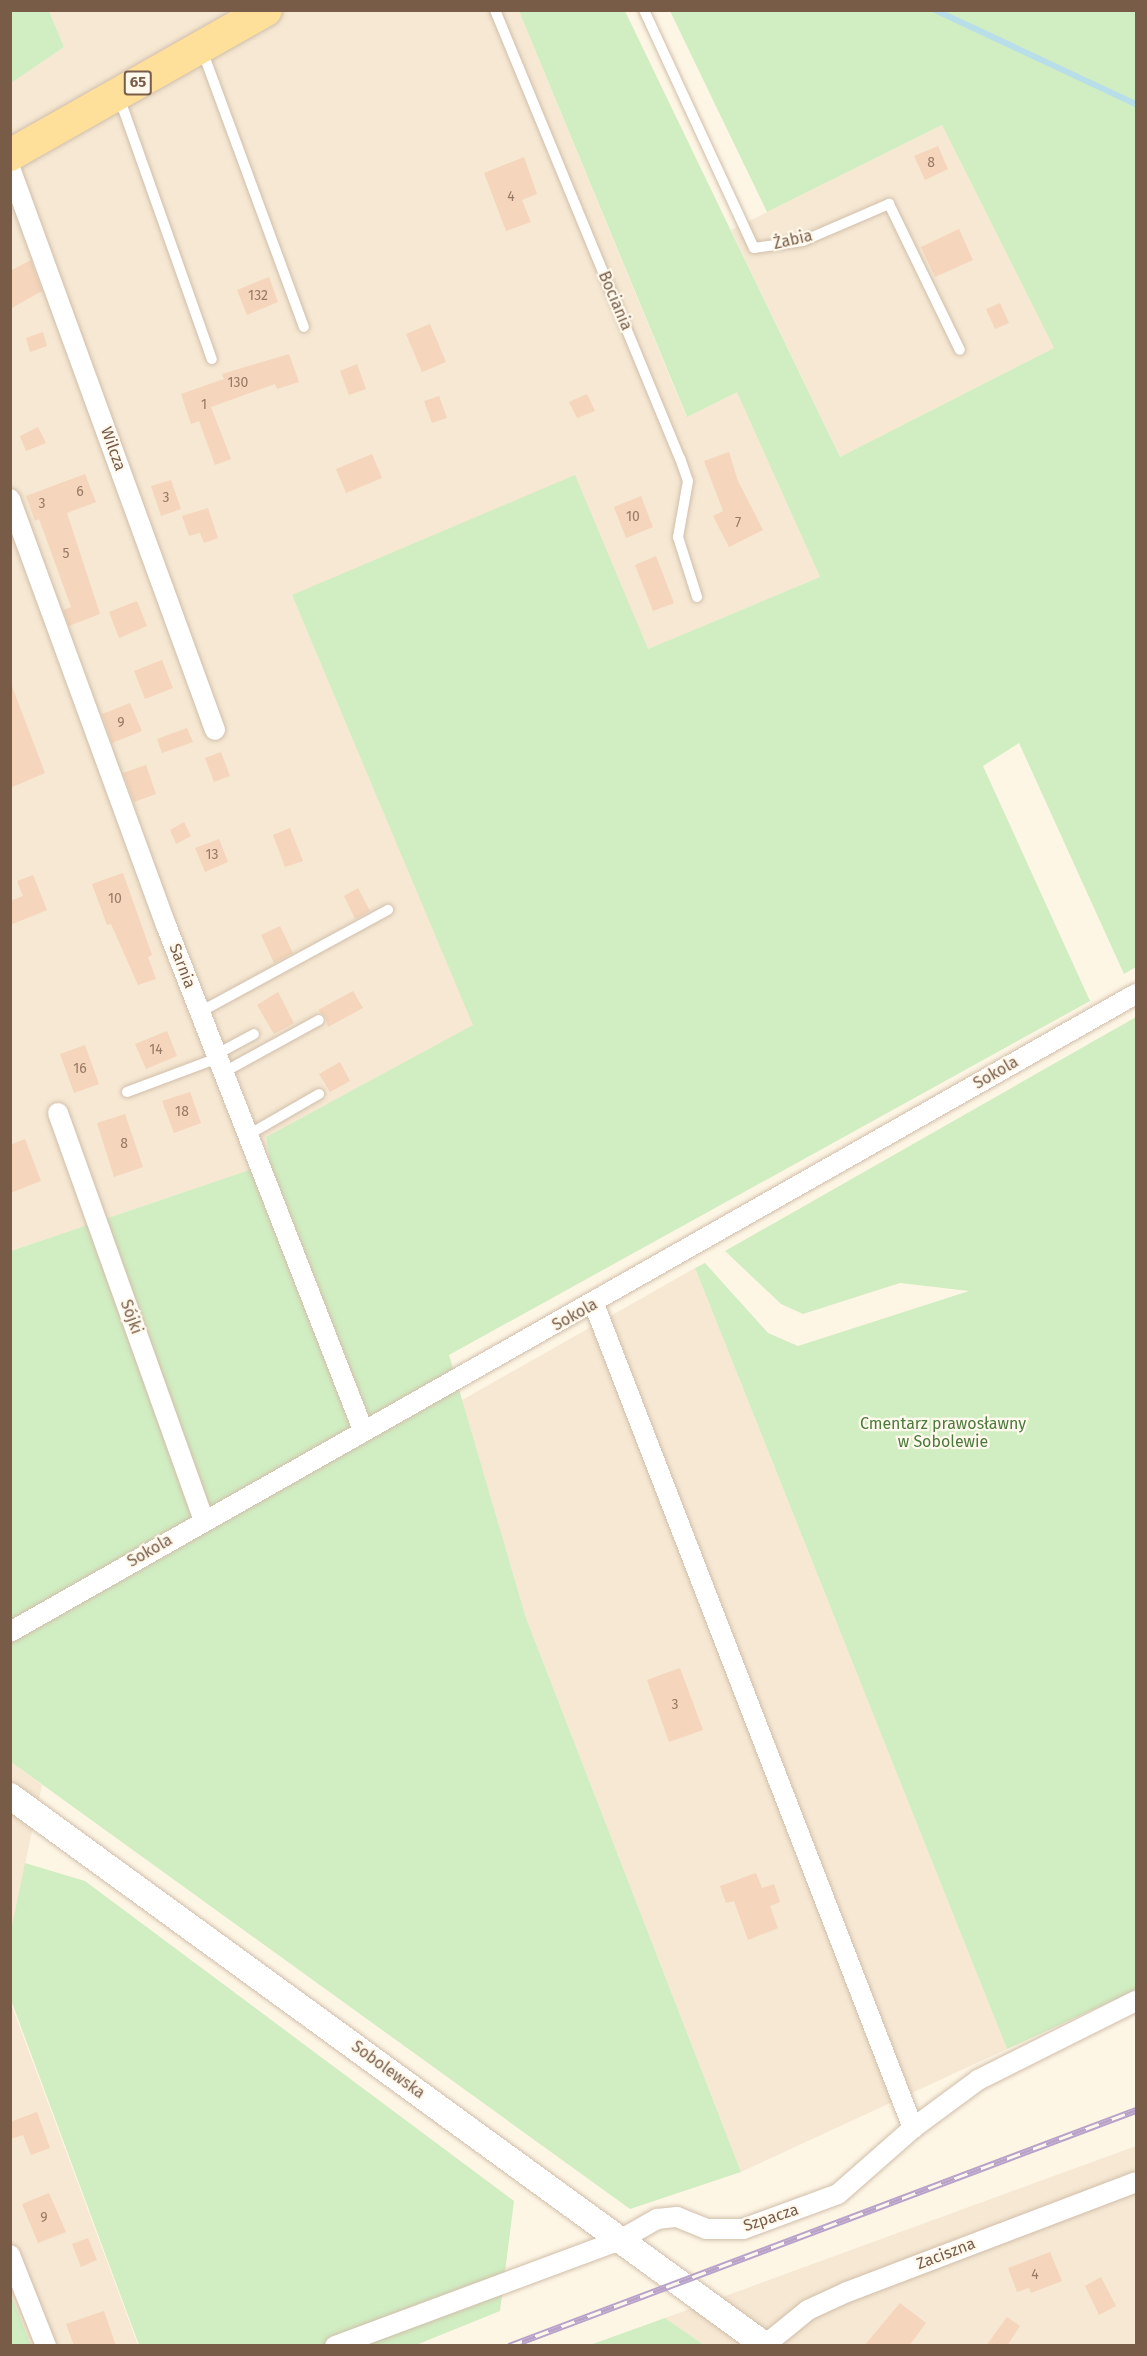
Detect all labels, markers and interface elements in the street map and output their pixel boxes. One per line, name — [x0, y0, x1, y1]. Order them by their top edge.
road number: 65 — [123, 71, 153, 95]
house number: 8 — [927, 155, 935, 171]
house number: 4 — [507, 189, 515, 205]
street label: Żabia — [772, 226, 814, 254]
street label: Bociania — [594, 268, 636, 334]
house number: 132 — [248, 288, 268, 304]
house number: 130 — [228, 375, 248, 391]
house number: 1 — [201, 397, 207, 413]
street label: Wilcza — [96, 424, 130, 474]
house number: 6 — [76, 484, 84, 500]
house number: 3 — [163, 490, 169, 506]
house number: 3 — [39, 496, 45, 512]
house number: 10 — [626, 509, 640, 525]
house number: 7 — [735, 515, 741, 531]
house number: 5 — [62, 546, 70, 562]
house number: 9 — [117, 715, 125, 731]
house number: 13 — [205, 847, 219, 863]
house number: 10 — [108, 891, 122, 907]
street label: Sarnia — [165, 941, 199, 991]
house number: 14 — [149, 1042, 163, 1058]
street label: Sokola — [970, 1052, 1022, 1094]
house number: 16 — [73, 1061, 87, 1077]
house number: 18 — [175, 1104, 189, 1120]
house number: 8 — [120, 1136, 128, 1152]
street label: Sokola — [549, 1295, 601, 1335]
street label: Sójki — [116, 1297, 146, 1337]
park label: Cmentarz prawosławny w Sobolewie — [860, 1414, 1026, 1452]
street label: Sokola — [124, 1530, 176, 1572]
house number: 3 — [672, 1697, 678, 1713]
street label: Sobolewska — [348, 2037, 428, 2103]
street label: Szpacza — [741, 2200, 801, 2236]
house number: 9 — [40, 2210, 48, 2226]
street label: Zaciszna — [914, 2234, 978, 2274]
house number: 4 — [1031, 2267, 1039, 2283]

